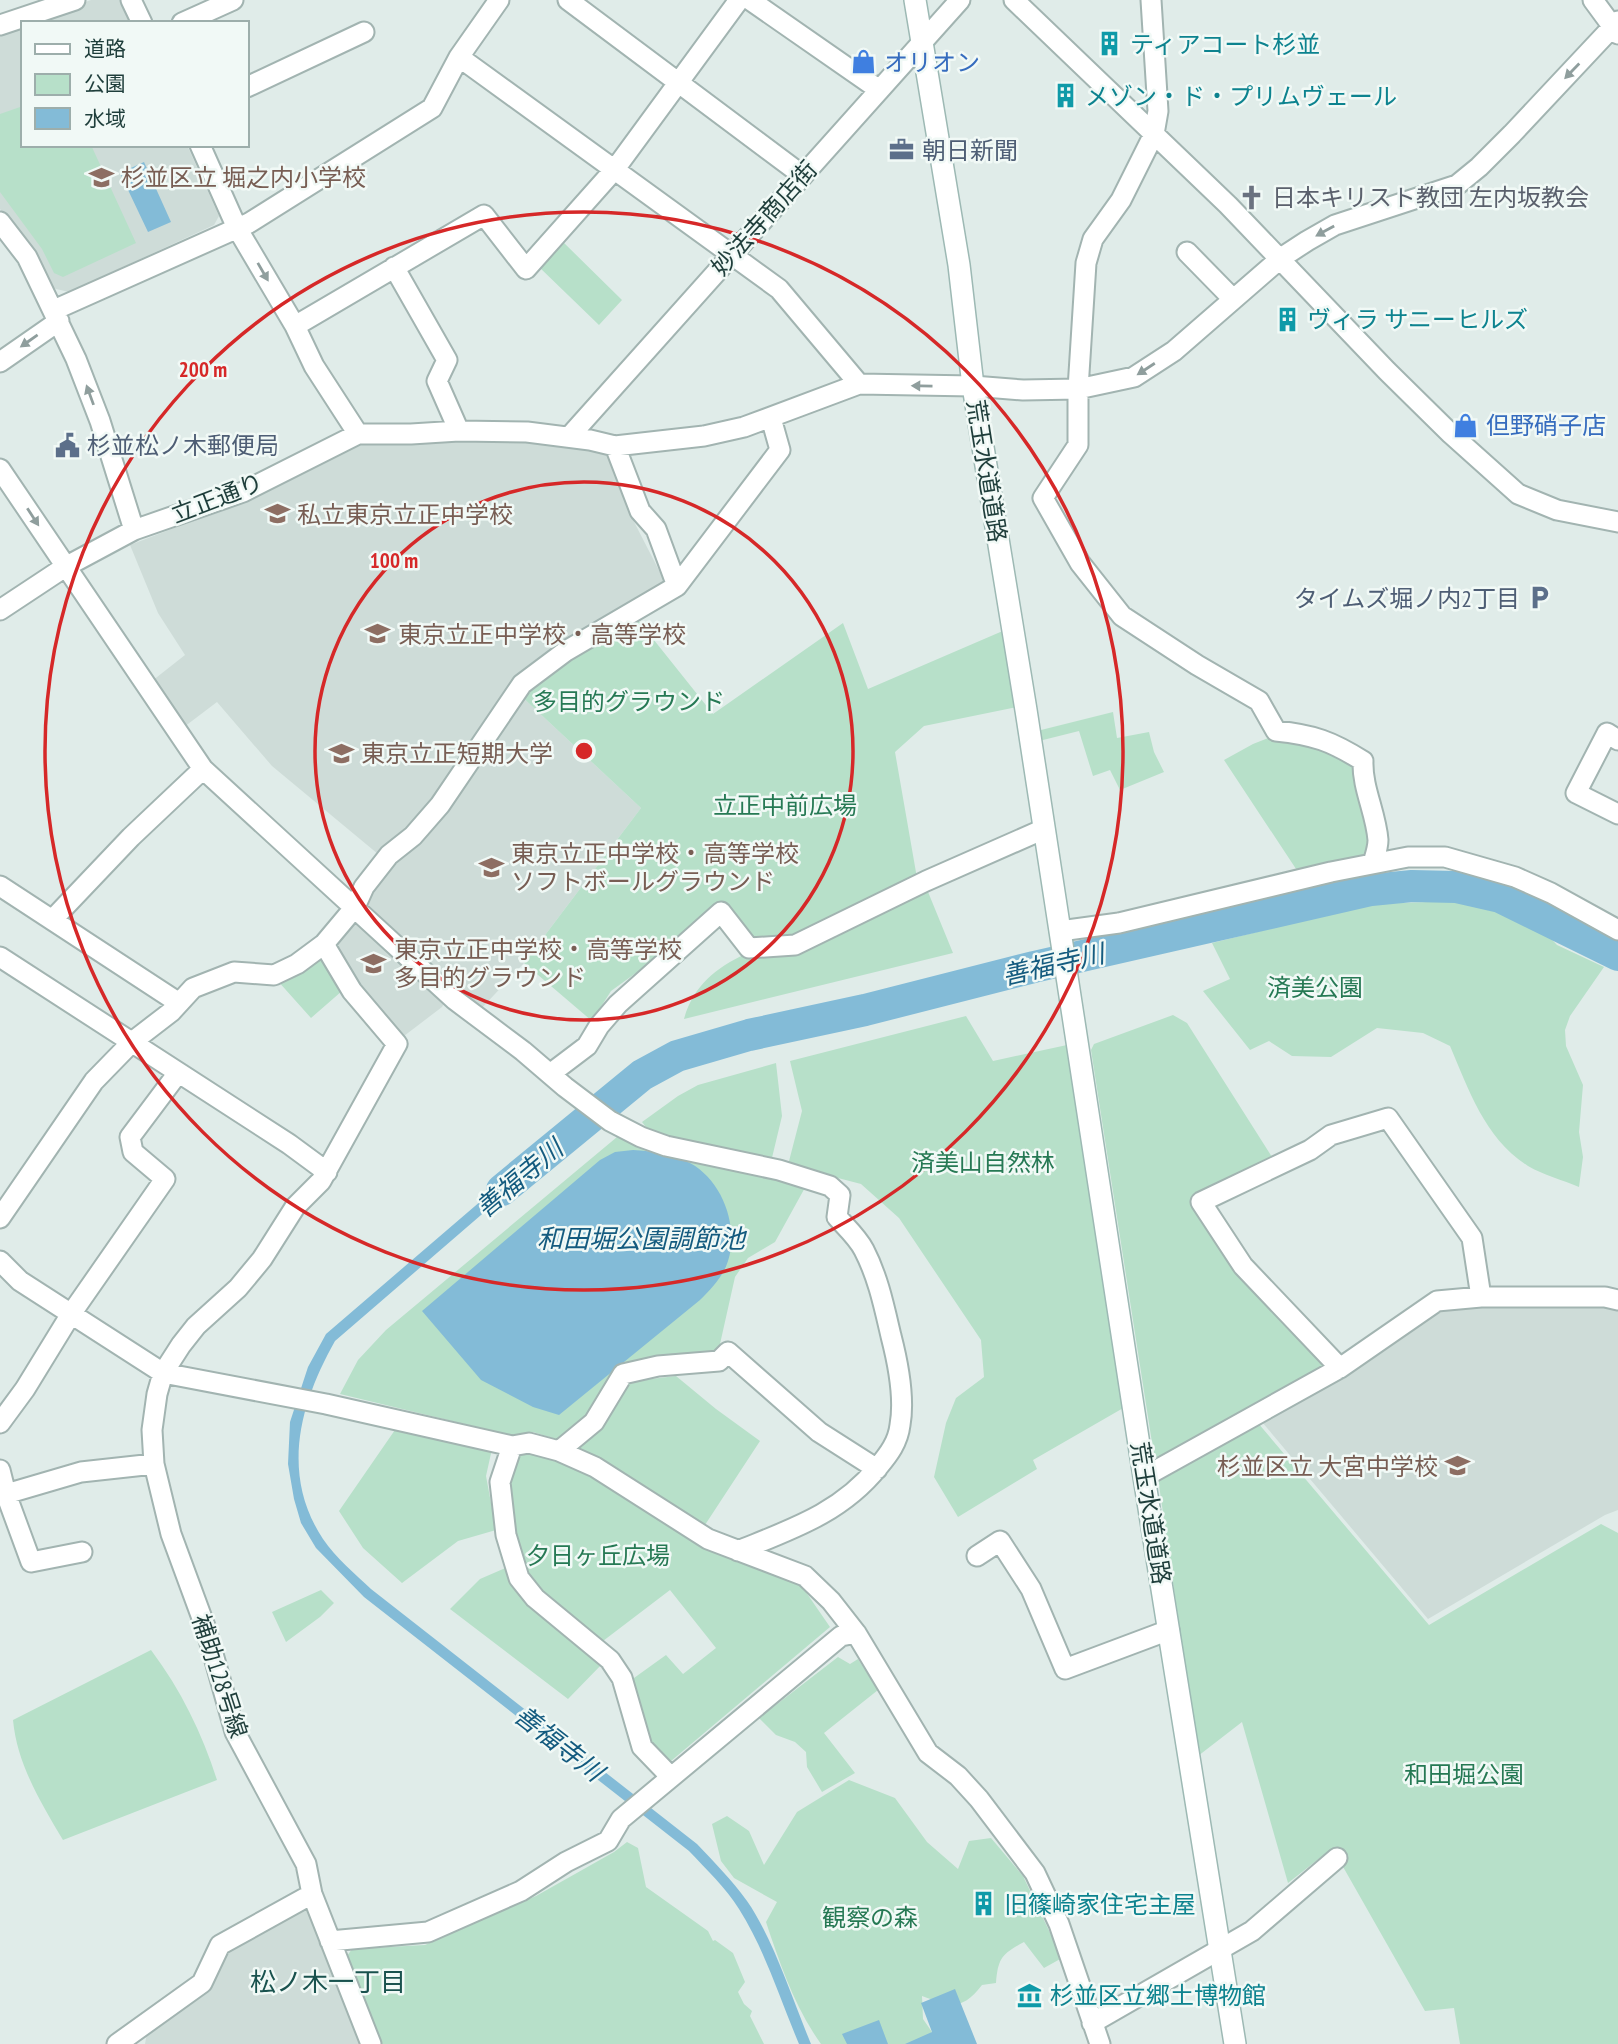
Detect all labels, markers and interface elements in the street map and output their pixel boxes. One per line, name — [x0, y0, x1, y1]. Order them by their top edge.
legend — [21, 21, 248, 147]
place label: ティアコート杉並 — [1130, 29, 1321, 60]
building icon: ティアコート杉並 — [1096, 30, 1124, 58]
text: 道路 — [84, 35, 126, 62]
place label: オリオン — [884, 47, 980, 78]
shop icon: オリオン — [850, 48, 878, 76]
one-way arrow — [1564, 62, 1580, 79]
text: 公園 — [84, 70, 126, 97]
place label: メゾン・ド・プリムヴェール — [1085, 81, 1397, 112]
building icon: メゾン・ド・プリムヴェール — [1051, 82, 1079, 110]
text: 水域 — [84, 105, 126, 132]
place label: 朝日新聞 — [922, 135, 1018, 166]
office icon: 朝日新聞 — [888, 136, 916, 164]
street label: 妙法寺商店街 — [704, 154, 824, 282]
place label: 杉並区立 堀之内小学校 — [121, 162, 366, 193]
school or university icon: 杉並区立 堀之内小学校 — [87, 163, 115, 191]
place label: 日本キリスト教団 左内坂教会 — [1272, 182, 1589, 213]
church icon: 日本キリスト教団 左内坂教会 — [1238, 183, 1266, 211]
one-way arrow — [1315, 224, 1335, 236]
one-way arrow — [257, 263, 269, 282]
place label: ヴィラ サニーヒルズ — [1307, 304, 1528, 335]
building icon: ヴィラ サニーヒルズ — [1273, 305, 1301, 333]
one-way arrow — [20, 334, 39, 347]
text: 200 m — [179, 356, 227, 383]
one-way arrow — [1136, 362, 1155, 375]
one-way arrow — [911, 380, 933, 392]
one-way arrow — [84, 385, 95, 406]
street label: 荒玉水道道路 — [960, 397, 1014, 545]
place label: 但野硝子店 — [1486, 410, 1606, 441]
shop icon: 但野硝子店 — [1452, 411, 1480, 439]
place label: 杉並松ノ木郵便局 — [87, 430, 279, 461]
public building icon: 杉並松ノ木郵便局 — [53, 431, 81, 459]
street label: 立正通り — [167, 466, 267, 530]
place label: 私立東京立正中学校 — [297, 499, 513, 530]
school or university icon: 私立東京立正中学校 — [263, 500, 291, 528]
one-way arrow — [26, 508, 39, 527]
text: 100 m — [370, 547, 418, 574]
place label: タイムズ堀ノ内2丁目 — [1294, 583, 1520, 614]
parking icon: タイムズ堀ノ内2丁目 — [1526, 584, 1554, 612]
place label: 東京立正中学校・高等学校 — [398, 619, 686, 650]
school or university icon: 東京立正中学校・高等学校 — [364, 620, 392, 648]
park label: 多目的グラウンド — [533, 686, 725, 717]
place label: 東京立正短期大学 — [361, 738, 553, 769]
school or university icon: 東京立正短期大学 — [327, 739, 355, 767]
centre of rings — [572, 739, 596, 763]
park label: 立正中前広場 — [713, 790, 857, 821]
place label: 東京立正中学校・高等学校 ソフトボールグラウンド — [511, 838, 799, 897]
school or university icon: 東京立正中学校・高等学校 ソフトボールグラウンド — [477, 853, 505, 881]
place label: 東京立正中学校・高等学校 多目的グラウンド — [394, 934, 682, 993]
water label: 善福寺川 — [999, 936, 1110, 992]
school or university icon: 東京立正中学校・高等学校 多目的グラウンド — [360, 949, 388, 977]
park label: 済美公園 — [1267, 972, 1363, 1003]
water label: 善福寺川 — [469, 1130, 572, 1224]
park label: 済美山自然林 — [911, 1147, 1055, 1178]
water label: 和田堀公園調節池 — [537, 1222, 748, 1255]
street label: 荒玉水道道路 — [1124, 1439, 1178, 1587]
place label: 杉並区立 大宮中学校 — [1217, 1451, 1438, 1482]
school or university icon: 杉並区立 大宮中学校 — [1444, 1452, 1472, 1480]
park label: 夕日ヶ丘広場 — [526, 1540, 670, 1571]
street label: 補助128号線 — [185, 1610, 255, 1742]
water label: 善福寺川 — [508, 1698, 612, 1790]
park label: 和田堀公園 — [1404, 1759, 1524, 1790]
place label: 旧篠崎家住宅主屋 — [1004, 1889, 1196, 1920]
building icon: 旧篠崎家住宅主屋 — [970, 1890, 998, 1918]
park label: 観察の森 — [822, 1902, 918, 1933]
district label: 松ノ木一丁目 — [250, 1965, 406, 1998]
place label: 杉並区立郷土博物館 — [1050, 1980, 1266, 2011]
museum icon: 杉並区立郷土博物館 — [1016, 1981, 1044, 2009]

